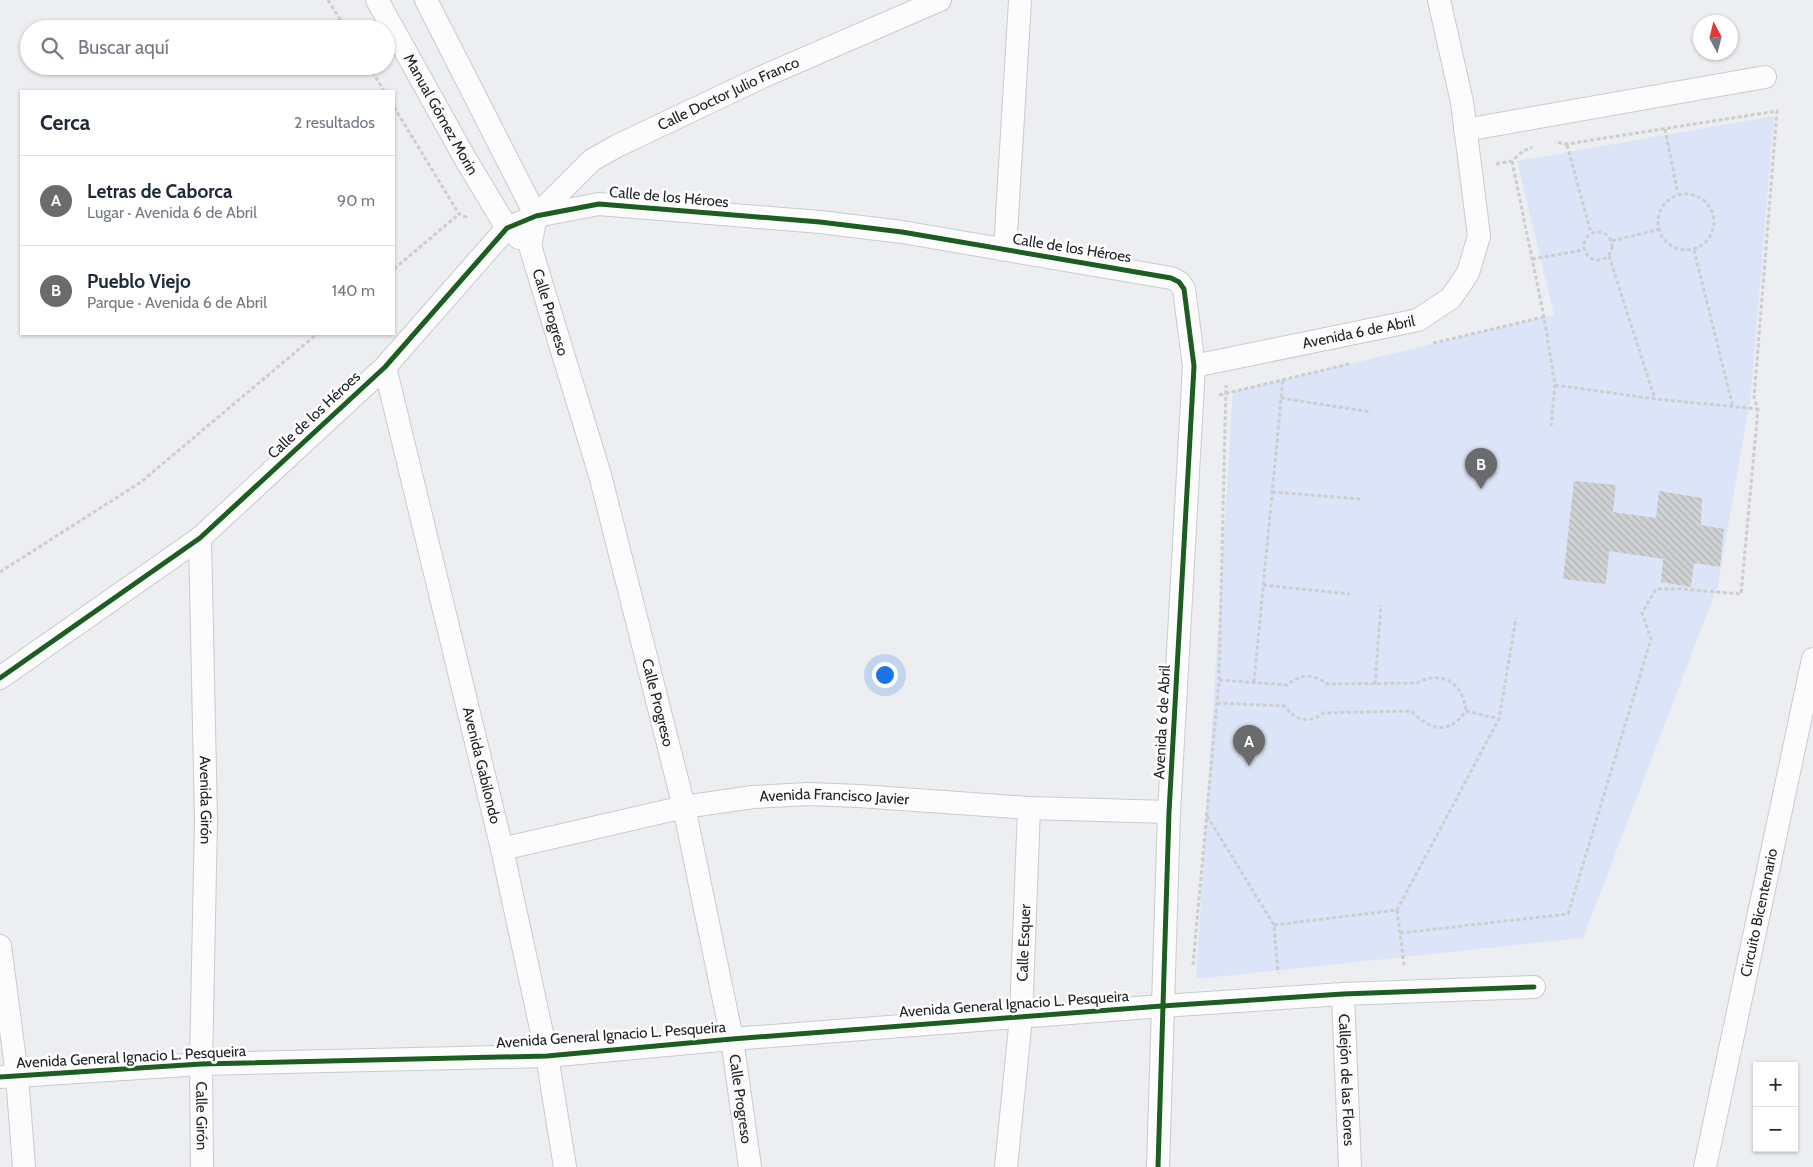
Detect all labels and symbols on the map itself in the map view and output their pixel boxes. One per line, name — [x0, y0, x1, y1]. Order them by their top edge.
north arrow — [1693, 15, 1738, 60]
street label: Manual Gómez Morin — [400, 51, 482, 178]
street label: Calle Doctor Julio Franco — [655, 53, 802, 134]
street label: Calle de los Héroes — [608, 183, 730, 211]
street label: Calle de los Héroes — [1011, 230, 1133, 266]
street label: Calle Progreso — [529, 267, 572, 358]
street label: Avenida 6 de Abril — [1301, 312, 1417, 353]
street label: Calle de los Héroes — [264, 368, 364, 462]
pin: B — [1465, 448, 1497, 489]
street label: Calle Progreso — [638, 657, 677, 749]
your location — [872, 662, 898, 688]
street label: Avenida 6 de Abril — [1150, 664, 1174, 780]
street label: Avenida Gabilondo — [459, 705, 505, 826]
pin: A — [1233, 725, 1265, 766]
street label: Avenida Girón — [196, 756, 215, 844]
street label: Avenida Francisco Javier — [759, 785, 910, 809]
street label: Circuito Bicentenario — [1737, 847, 1782, 979]
street label: Calle Esquer — [1013, 903, 1034, 982]
street label: Avenida General Ignacio L. Pesqueira — [899, 987, 1130, 1021]
street label: Callejón de las Flores — [1335, 1014, 1358, 1146]
street label: Avenida General Ignacio L. Pesqueira — [496, 1018, 727, 1052]
street label: Avenida General Ignacio L. Pesqueira — [16, 1042, 247, 1072]
street label: Calle Progreso — [725, 1053, 756, 1145]
street label: Calle Girón — [192, 1081, 211, 1150]

